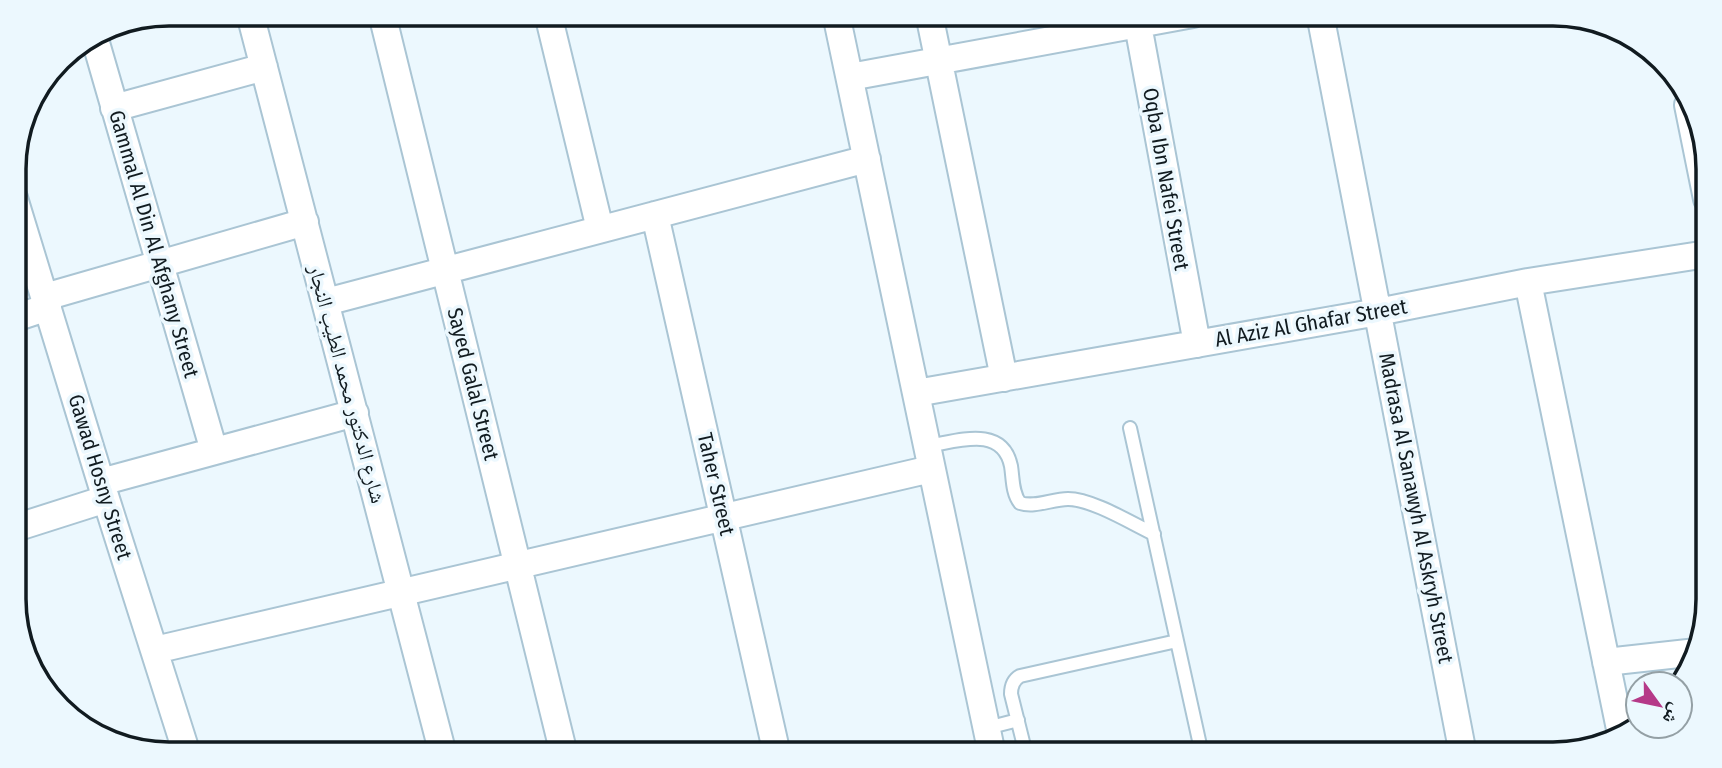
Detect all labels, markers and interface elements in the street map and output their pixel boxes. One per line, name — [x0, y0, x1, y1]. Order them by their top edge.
street label: Oqba Ibn Nafei Street — [1137, 86, 1195, 272]
street label: Gammal Al Din Al Afghany Street — [103, 107, 205, 381]
street label: شارع الدكتور محمد الطيب النجار — [302, 261, 391, 506]
street label: Al Aziz Al Ghafar Street — [1213, 293, 1409, 353]
street label: Sayed Galal Street — [442, 305, 505, 463]
street label: Madrasa Al Sanawyh Al Askryh Street — [1373, 351, 1459, 666]
street label: Gawad Hosny Street — [62, 391, 138, 563]
street label: Taher Street — [692, 430, 740, 538]
north arrow — [1624, 670, 1694, 740]
text: ش — [1658, 699, 1688, 729]

